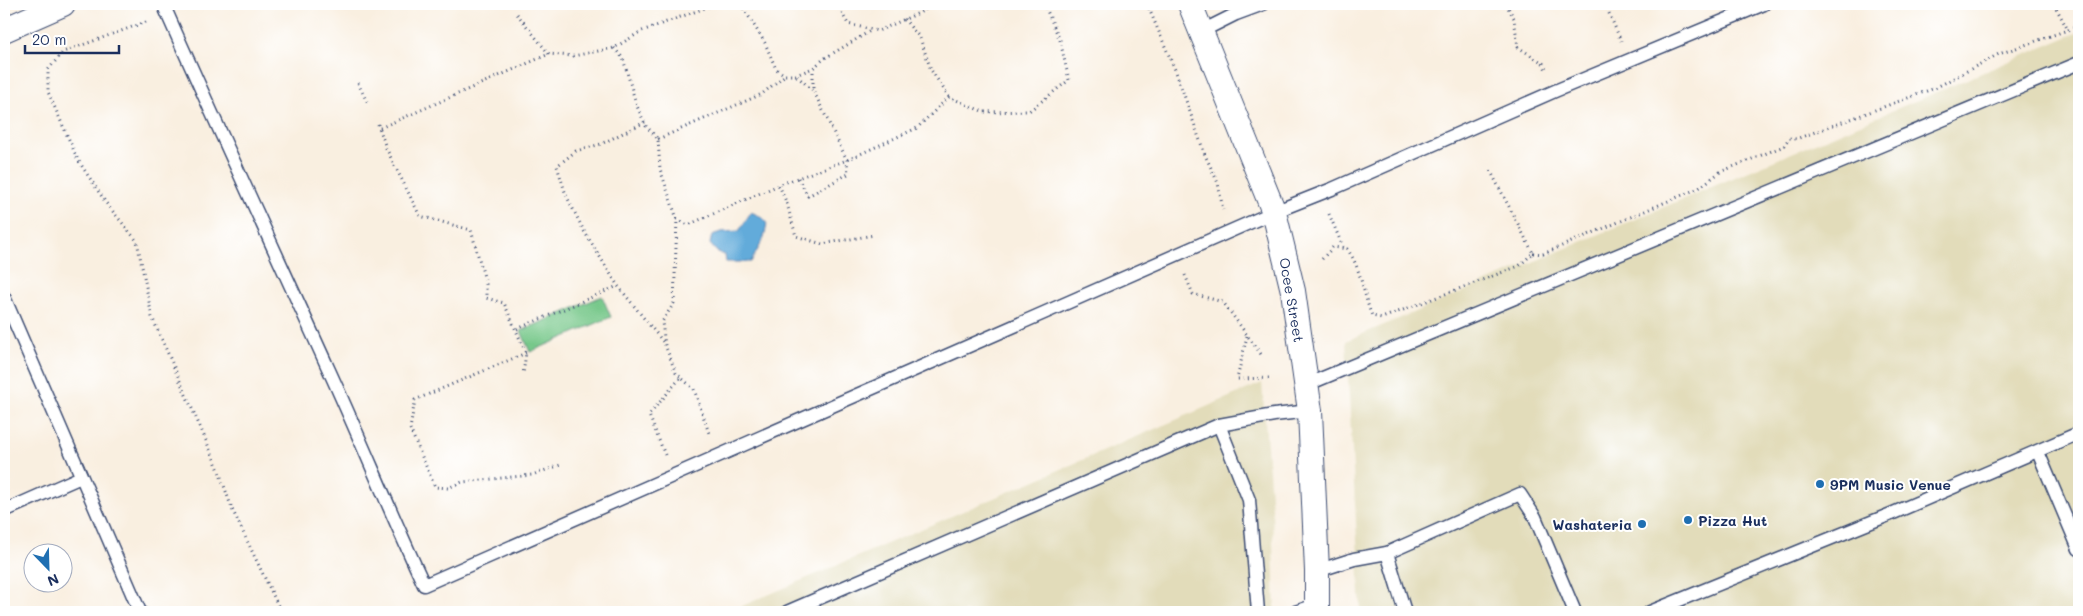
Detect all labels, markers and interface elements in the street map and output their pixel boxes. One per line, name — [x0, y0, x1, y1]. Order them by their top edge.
scale bar — [25, 22, 119, 54]
text: 20 m — [32, 29, 66, 49]
street label: Ocee Street — [1275, 256, 1309, 344]
place label: 9PM Music Venue — [1830, 475, 1951, 494]
marker: 9PM Music Venue — [1814, 478, 1826, 490]
place label: Pizza Hut — [1698, 511, 1767, 530]
marker: Pizza Hut — [1682, 514, 1694, 526]
place label: Washateria — [1553, 515, 1632, 534]
marker: Washateria — [1636, 518, 1648, 530]
north arrow — [22, 544, 72, 594]
text: N — [45, 570, 62, 591]

